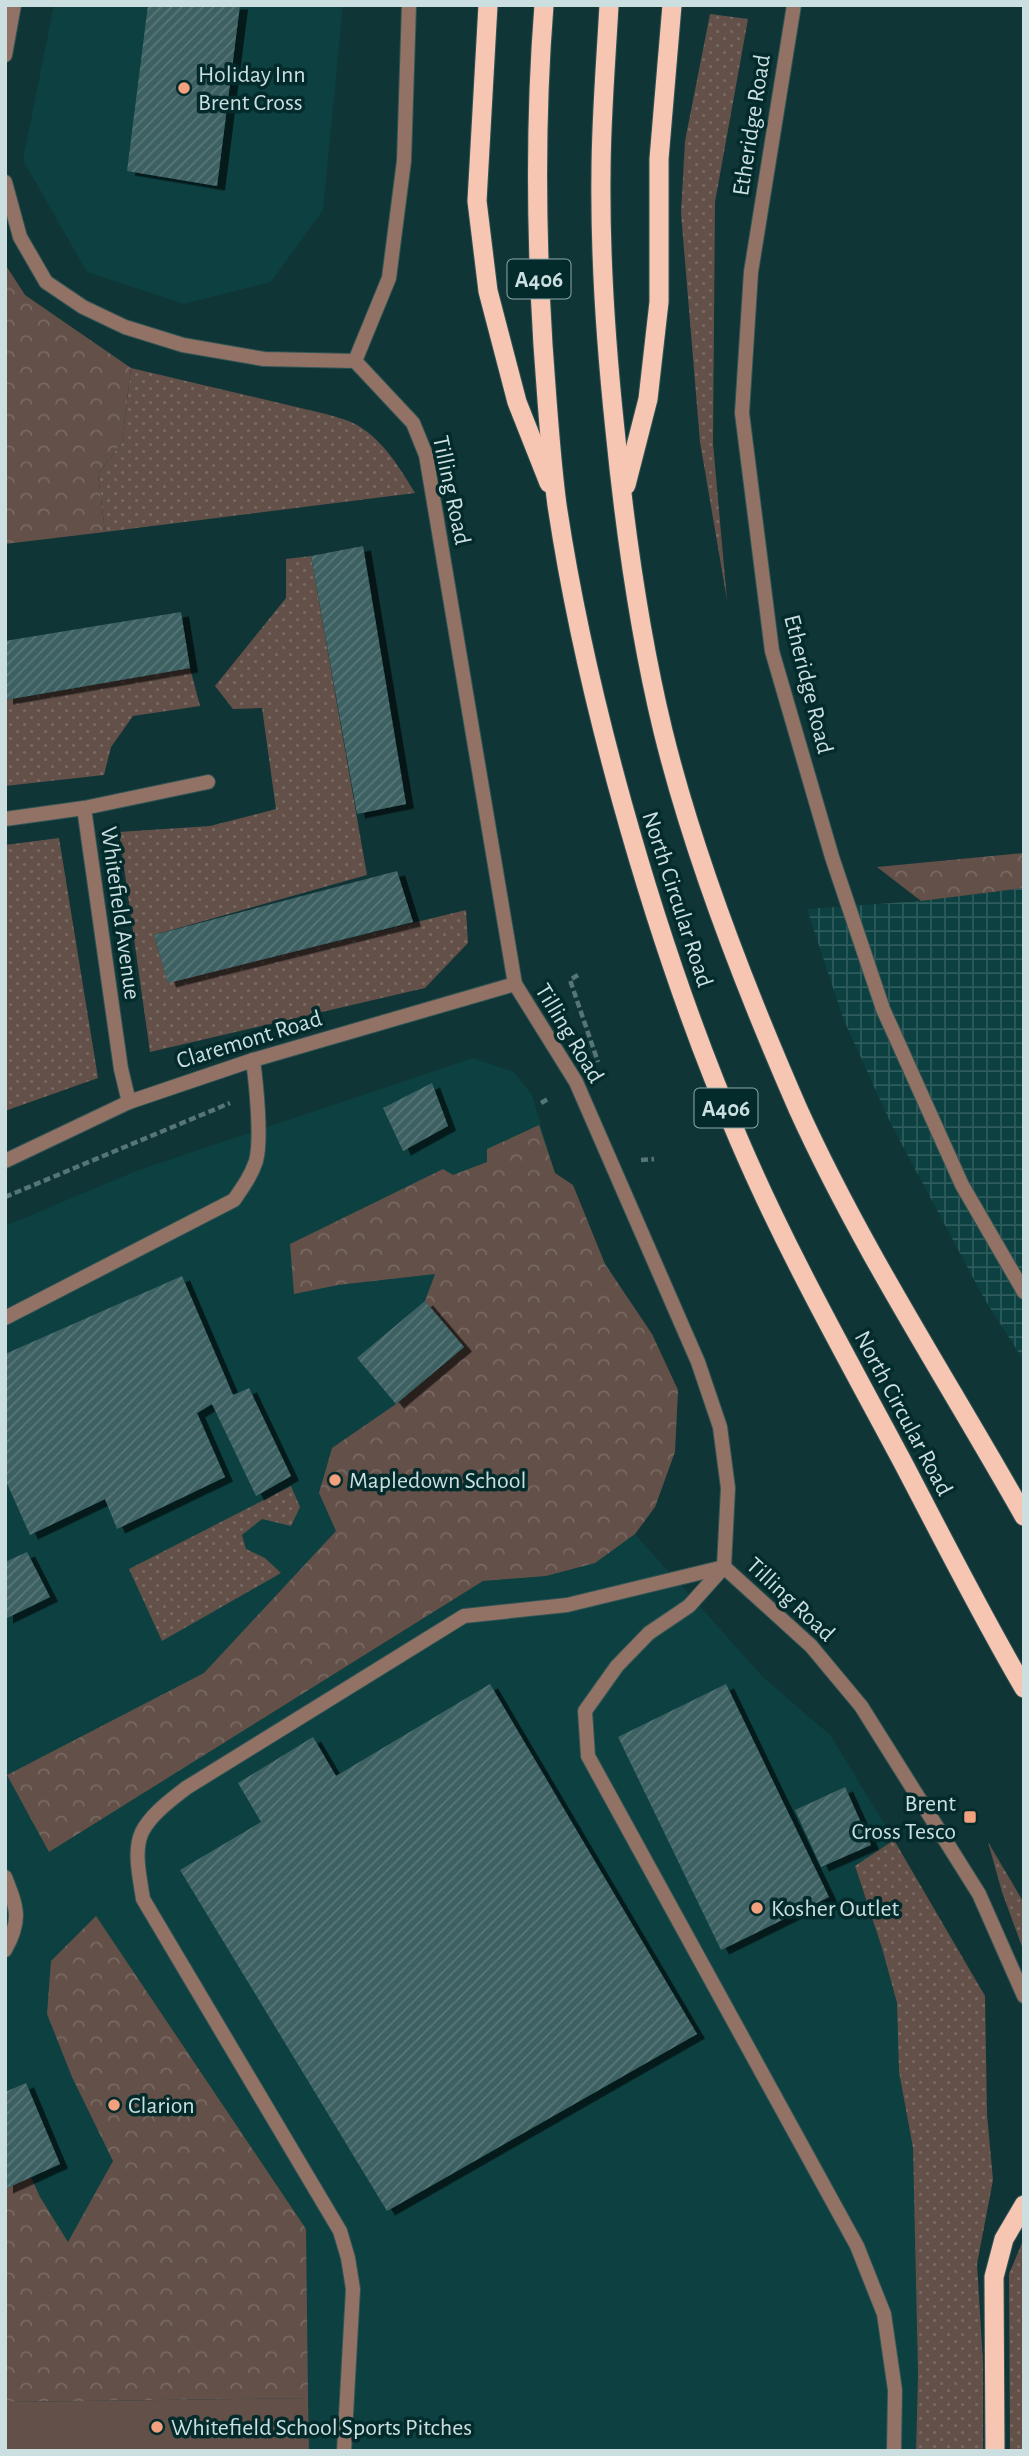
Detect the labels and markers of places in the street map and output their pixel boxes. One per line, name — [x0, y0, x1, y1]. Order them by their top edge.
place label: Holiday Inn Brent Cross — [198, 63, 306, 115]
marker: Holiday Inn Brent Cross — [176, 80, 192, 96]
place label: Mapledown School — [349, 1469, 526, 1493]
marker: Mapledown School — [327, 1472, 343, 1488]
place label: Brent Cross Tesco — [852, 1792, 956, 1844]
marker: Brent Cross Tesco — [962, 1809, 978, 1825]
place label: Kosher Outlet — [771, 1897, 900, 1921]
marker: Kosher Outlet — [749, 1900, 765, 1916]
place label: Clarion — [128, 2094, 195, 2118]
marker: Clarion — [106, 2097, 122, 2113]
place label: Whitefield School Sports Pitches — [171, 2416, 472, 2440]
marker: Whitefield School Sports Pitches — [149, 2419, 165, 2435]

